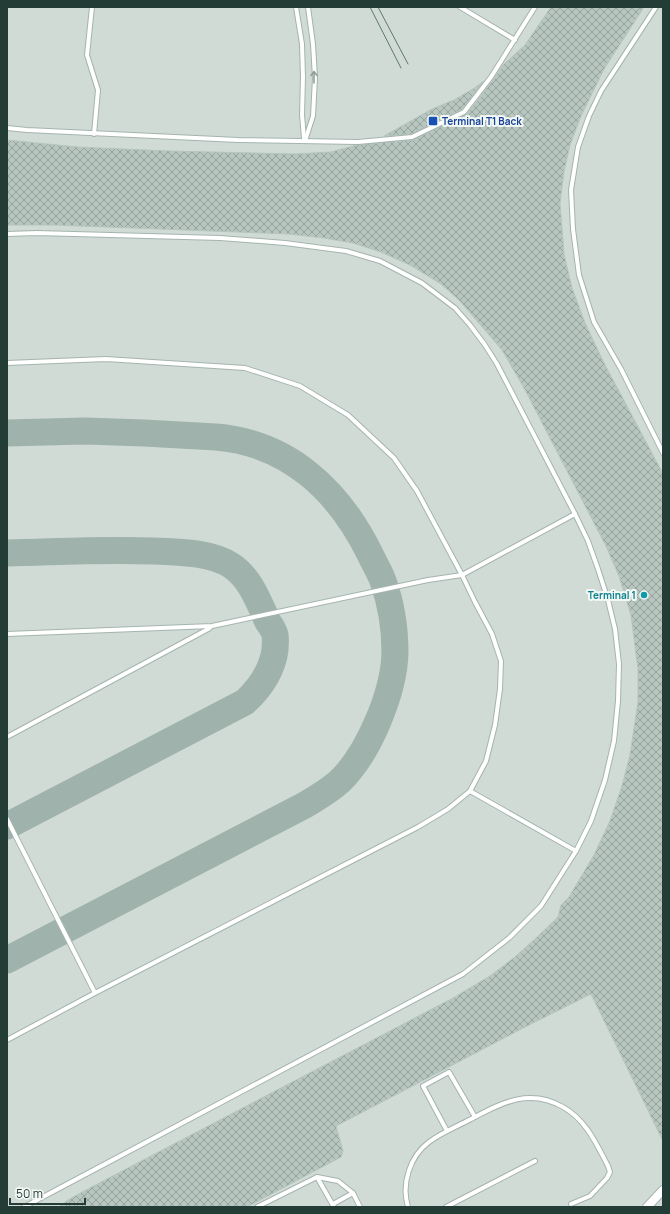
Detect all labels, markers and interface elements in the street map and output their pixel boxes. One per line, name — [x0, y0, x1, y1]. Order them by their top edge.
one-way arrow — [310, 71, 318, 84]
place label: Terminal T1 Back — [442, 114, 522, 128]
marker: Terminal T1 Back — [427, 115, 439, 127]
place label: Terminal 1 — [588, 588, 636, 602]
marker: Terminal 1 — [639, 590, 649, 600]
scale bar — [10, 1180, 85, 1206]
text: 50 m — [16, 1185, 43, 1202]

